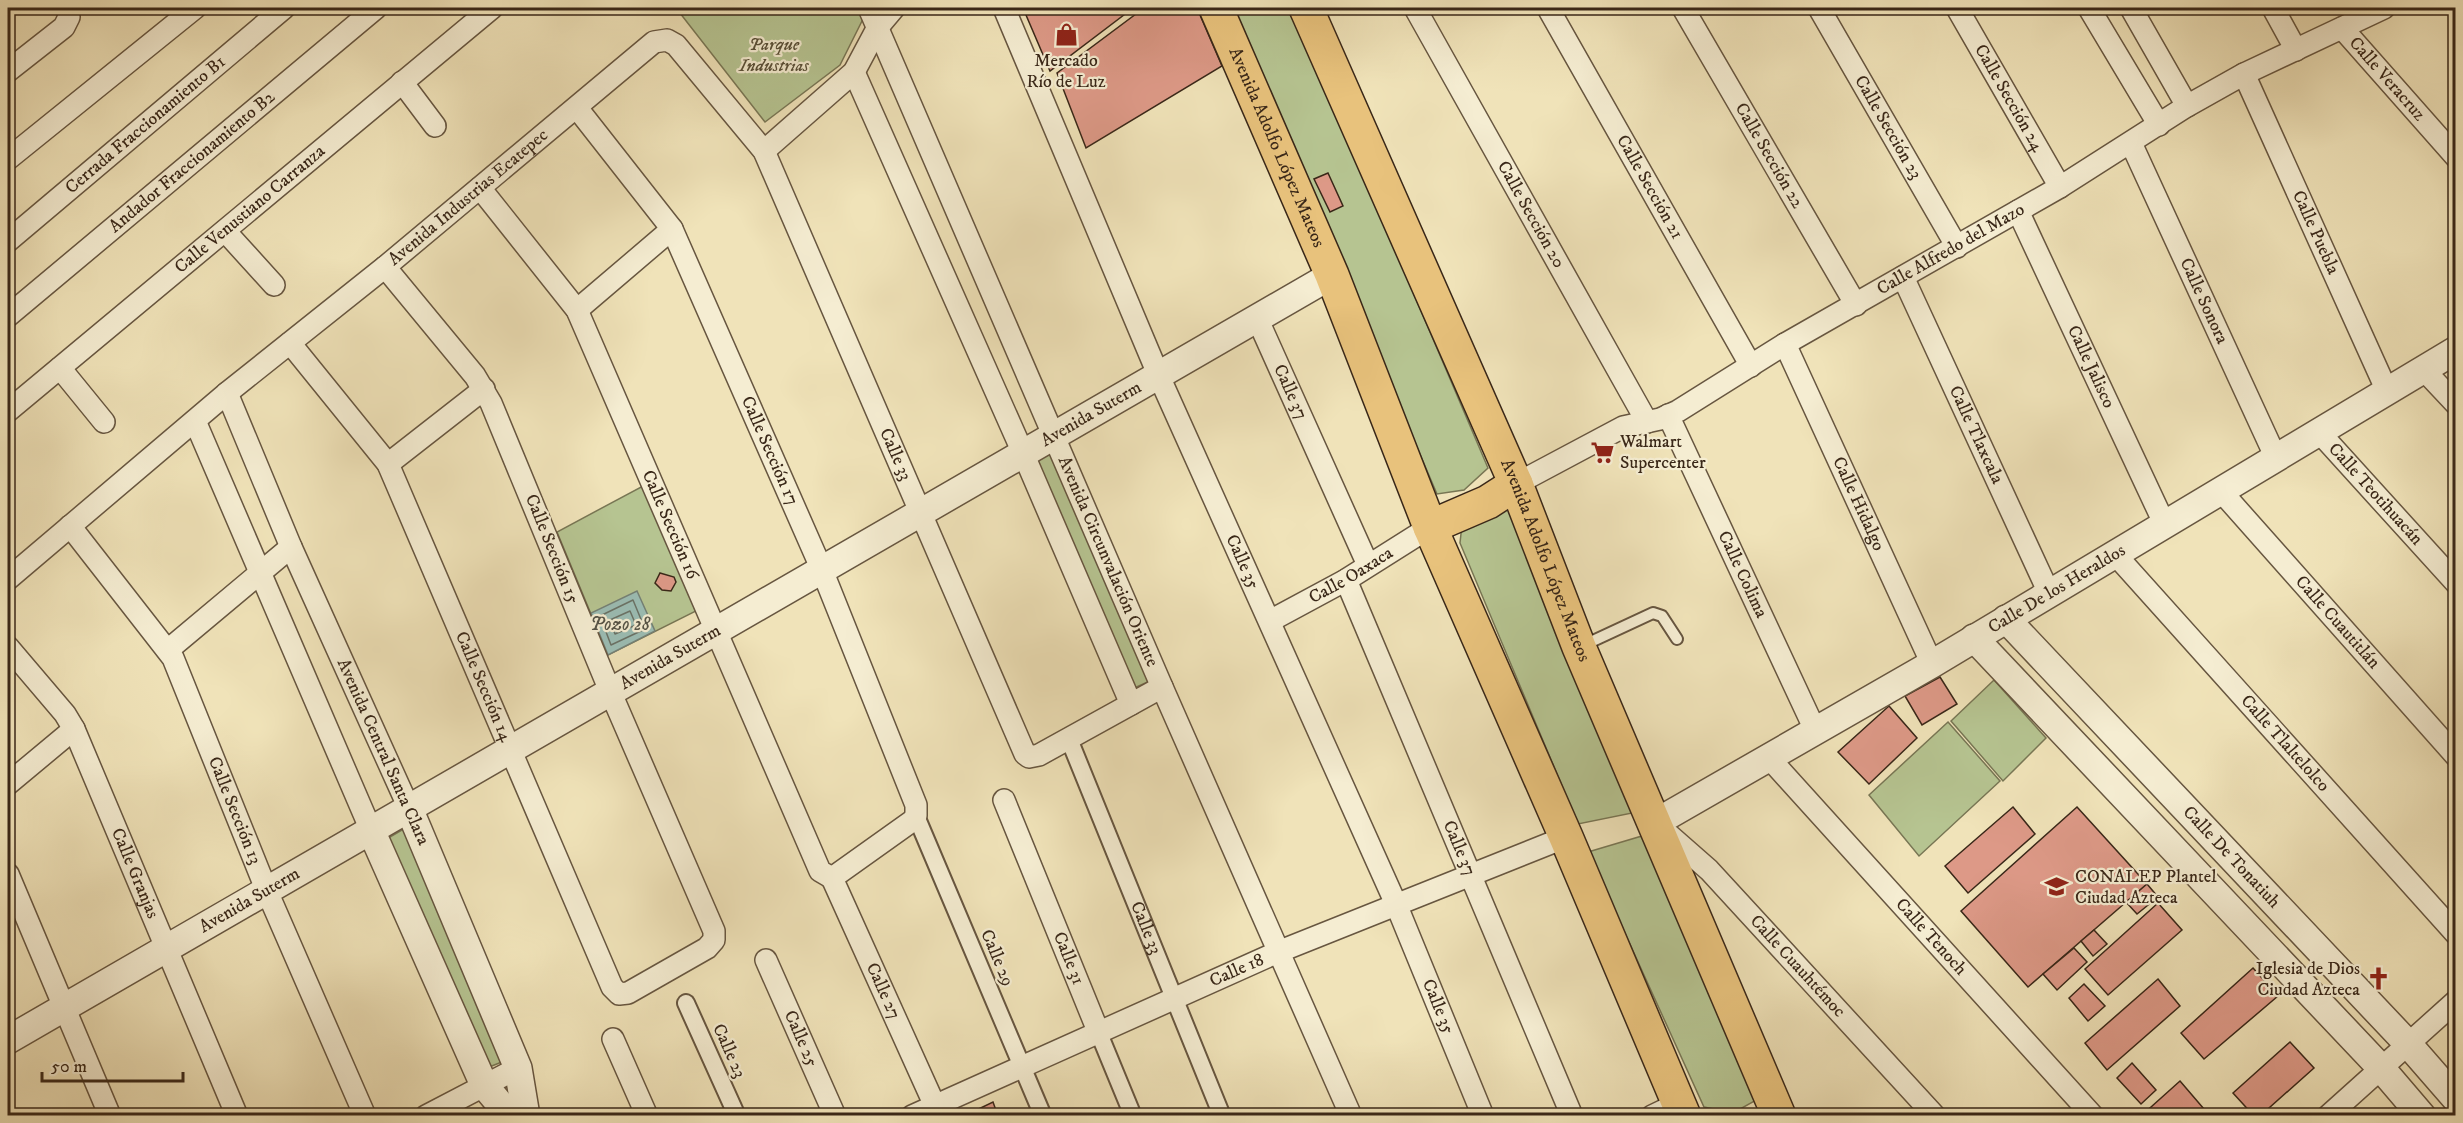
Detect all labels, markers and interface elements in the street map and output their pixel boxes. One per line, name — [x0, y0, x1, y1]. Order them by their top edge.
shop icon: Mercado Río de Luz — [1053, 22, 1079, 48]
street label: Calle Veracruz — [2344, 32, 2430, 126]
park label: Parque Industrias — [738, 34, 809, 77]
street label: Calle Sección 24 — [1969, 41, 2049, 156]
street label: Avenida Adolfo López Mateos — [1223, 44, 1330, 251]
place label: Mercado Río de Luz — [1027, 50, 1106, 93]
street label: Cerrada Fraccionamiento B1 — [61, 51, 230, 199]
street label: Calle Sección 23 — [1849, 72, 1927, 183]
street label: Andador Fraccionamiento B2 — [105, 86, 280, 238]
street label: Calle Sección 22 — [1730, 99, 1808, 213]
street label: Avenida Industrias Ecatepec — [384, 124, 553, 271]
street label: Calle Sección 21 — [1611, 131, 1688, 243]
street label: Calle Venustiano Carranza — [170, 140, 330, 278]
street label: Calle Sección 20 — [1492, 157, 1570, 272]
street label: Calle Puebla — [2287, 187, 2344, 278]
street label: Calle Alfredo del Mazo — [1873, 198, 2029, 300]
street label: Calle Sonora — [2174, 255, 2233, 348]
street label: Calle Jalisco — [2062, 322, 2120, 412]
street label: Calle 37 — [1268, 361, 1312, 423]
street label: Avenida Suterm — [1037, 376, 1145, 452]
street label: Calle Tlaxcala — [1944, 382, 2008, 488]
street label: Calle Sección 17 — [736, 393, 803, 509]
street label: Calle 33 — [874, 425, 916, 484]
place label: Walmart Supercenter — [1619, 431, 1706, 474]
street label: Calle Teotihuacán — [2323, 438, 2428, 550]
supermarket icon: Walmart Supercenter — [1589, 439, 1615, 465]
street label: Avenida Circunvalación Oriente — [1053, 453, 1163, 670]
street label: Calle Hidalgo — [1827, 453, 1890, 555]
street label: Avenida Adolfo López Mateos — [1495, 456, 1595, 665]
street label: Calle Sección 16 — [637, 467, 704, 583]
street label: Calle Sección 15 — [520, 491, 584, 607]
street label: Calle Colima — [1713, 527, 1772, 622]
street label: Calle 35 — [1221, 531, 1264, 593]
street label: Calle De los Heraldos — [1984, 540, 2130, 639]
street label: Calle Oaxaca — [1305, 542, 1398, 609]
street label: Calle Cuautitlán — [2290, 571, 2385, 674]
water label: Pozo 28 — [590, 612, 651, 637]
street label: Avenida Suterm — [616, 620, 725, 695]
street label: Calle Sección 14 — [450, 628, 517, 746]
street label: Avenida Central Santa Clara — [332, 655, 434, 849]
street label: Calle Tlaltelolco — [2236, 690, 2334, 797]
street label: Calle Sección 13 — [203, 754, 266, 868]
street label: Calle De Tonatiuh — [2178, 802, 2285, 913]
street label: Calle 37 — [1438, 817, 1480, 879]
street label: Calle Granjas — [106, 825, 164, 922]
street label: Avenida Suterm — [195, 863, 304, 938]
place label: CONALEP Plantel Ciudad Azteca — [2075, 866, 2217, 909]
school or university icon: CONALEP Plantel Ciudad Azteca — [2044, 874, 2070, 900]
street label: Calle Tenoch — [1891, 894, 1972, 980]
street label: Calle 33 — [1125, 898, 1166, 958]
street label: Calle Cuauhtémoc — [1745, 911, 1850, 1022]
street label: Calle 29 — [975, 926, 1019, 990]
street label: Calle 31 — [1048, 929, 1089, 988]
street label: Calle 18 — [1206, 949, 1268, 992]
place label: Iglesia de Dios Ciudad Azteca — [2256, 958, 2360, 1001]
street label: Calle 27 — [861, 959, 905, 1023]
church icon: Iglesia de Dios Ciudad Azteca — [2365, 966, 2391, 992]
street label: Calle 35 — [1417, 976, 1459, 1037]
street label: Calle 25 — [779, 1007, 823, 1070]
street label: Calle 23 — [707, 1020, 751, 1082]
scale bar — [42, 1045, 183, 1083]
text: 50 m — [51, 1056, 87, 1078]

